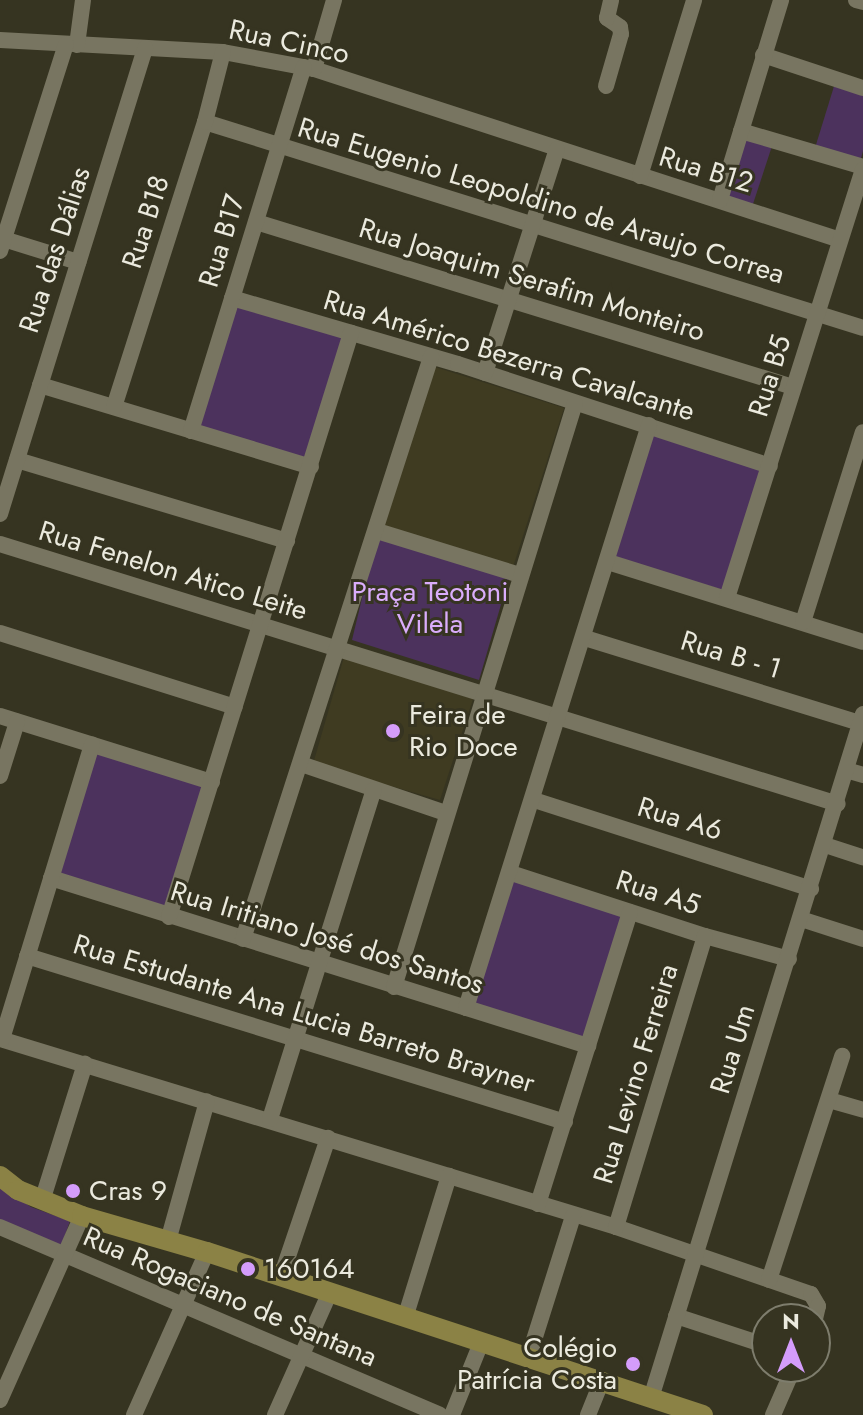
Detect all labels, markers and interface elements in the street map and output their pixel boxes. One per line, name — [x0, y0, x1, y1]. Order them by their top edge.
street label: Rua Cinco — [226, 13, 352, 71]
street label: Rua Eugenio Leopoldino de Araujo Correa — [294, 111, 788, 291]
street label: Rua B12 — [655, 140, 757, 200]
street label: Rua das Dálias — [12, 163, 98, 337]
street label: Rua B18 — [115, 171, 177, 273]
street label: Rua B17 — [192, 191, 252, 291]
street label: Rua Joaquim Serafim Monteiro — [355, 211, 709, 349]
street label: Rua Américo Bezerra Cavalcante — [320, 284, 698, 428]
street label: Rua B5 — [742, 331, 798, 421]
street label: Rua Fenelon Atico Leite — [35, 514, 311, 628]
park label: Praça Teotoni Vilela — [351, 575, 509, 641]
street label: Rua B - 1 — [677, 624, 785, 686]
place label: Feira de Rio Doce — [409, 698, 518, 764]
marker: Feira de Rio Doce — [384, 722, 402, 740]
street label: Rua A6 — [634, 790, 726, 848]
street label: Rua A5 — [612, 864, 704, 922]
street label: Rua Iritiano José dos Santos — [166, 874, 488, 1002]
street label: Rua Estudante Ana Lucia Barreto Brayner — [69, 928, 539, 1100]
street label: Rua Levino Ferreira — [587, 960, 685, 1188]
street label: Rua Um — [704, 1000, 762, 1098]
place label: Cras 9 — [89, 1174, 167, 1208]
marker: Cras 9 — [64, 1182, 82, 1200]
street label: Rua Rogaciano de Santana — [78, 1220, 382, 1374]
place label: 160164 — [264, 1252, 355, 1286]
marker: 160164 — [239, 1260, 257, 1278]
north arrow — [751, 1303, 831, 1383]
text: N — [782, 1305, 800, 1337]
place label: Colégio Patrícia Costa — [457, 1331, 617, 1397]
marker: Colégio Patrícia Costa — [624, 1355, 642, 1373]

